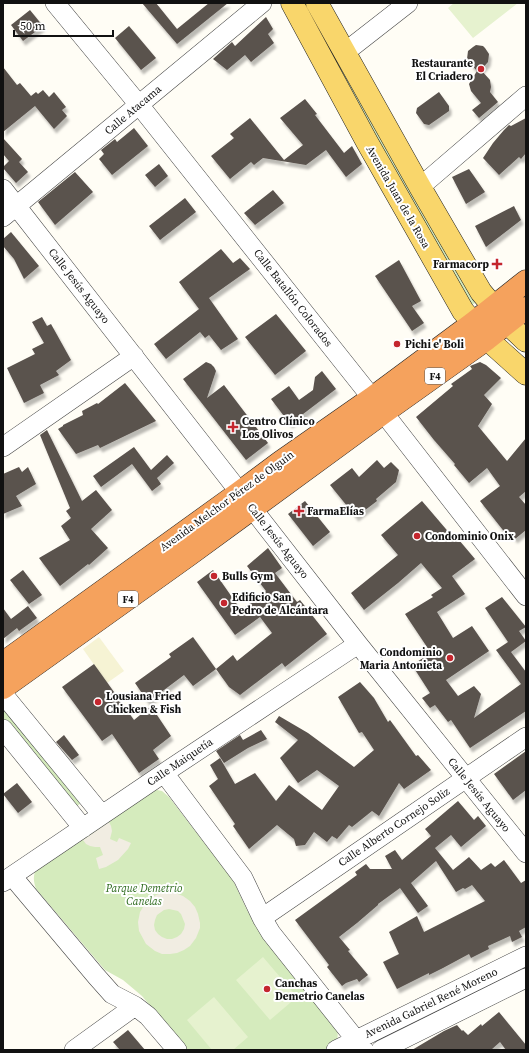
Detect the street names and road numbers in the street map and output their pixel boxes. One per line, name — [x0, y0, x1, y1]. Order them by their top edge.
street label: Calle Atacama — [101, 82, 165, 138]
street label: Avenida Juan de la Rosa — [363, 143, 434, 251]
street label: Calle Jesús Aguayo — [45, 245, 113, 327]
street label: Calle Batallón Colorados — [250, 246, 336, 350]
road number: F4 — [425, 368, 445, 384]
street label: Avenida Melchor Pérez de Olguín — [157, 447, 297, 555]
street label: Calle Jesús Aguayo — [244, 500, 312, 582]
road number: F4 — [118, 591, 138, 607]
street label: Calle Maiquetía — [144, 734, 216, 790]
street label: Calle Jesús Aguayo — [444, 755, 514, 835]
street label: Calle Alberto Cornejo Soliz — [335, 784, 453, 870]
street label: Avenida Gabriel René Moreno — [362, 964, 500, 1042]

